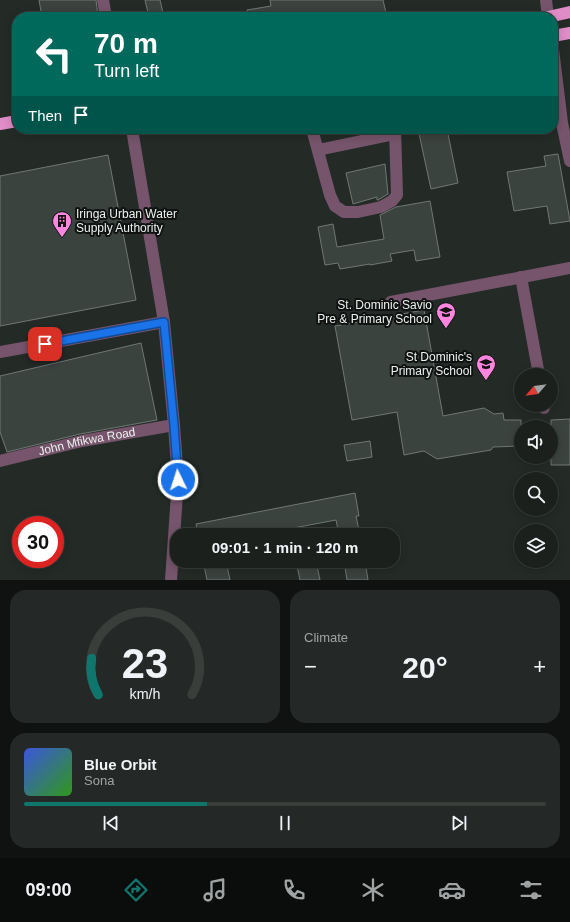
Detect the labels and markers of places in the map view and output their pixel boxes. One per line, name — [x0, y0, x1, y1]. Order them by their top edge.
place label: Iringa Urban Water Supply Authority — [76, 207, 177, 235]
building icon: Iringa Urban Water Supply Authority — [51, 210, 73, 238]
place label: St. Dominic Savio Pre & Primary School — [317, 298, 432, 326]
school or university icon: St. Dominic Savio Pre & Primary School — [435, 301, 457, 329]
pin — [28, 327, 62, 361]
place label: St Dominic's Primary School — [391, 350, 472, 378]
school or university icon: St Dominic's Primary School — [475, 353, 497, 381]

